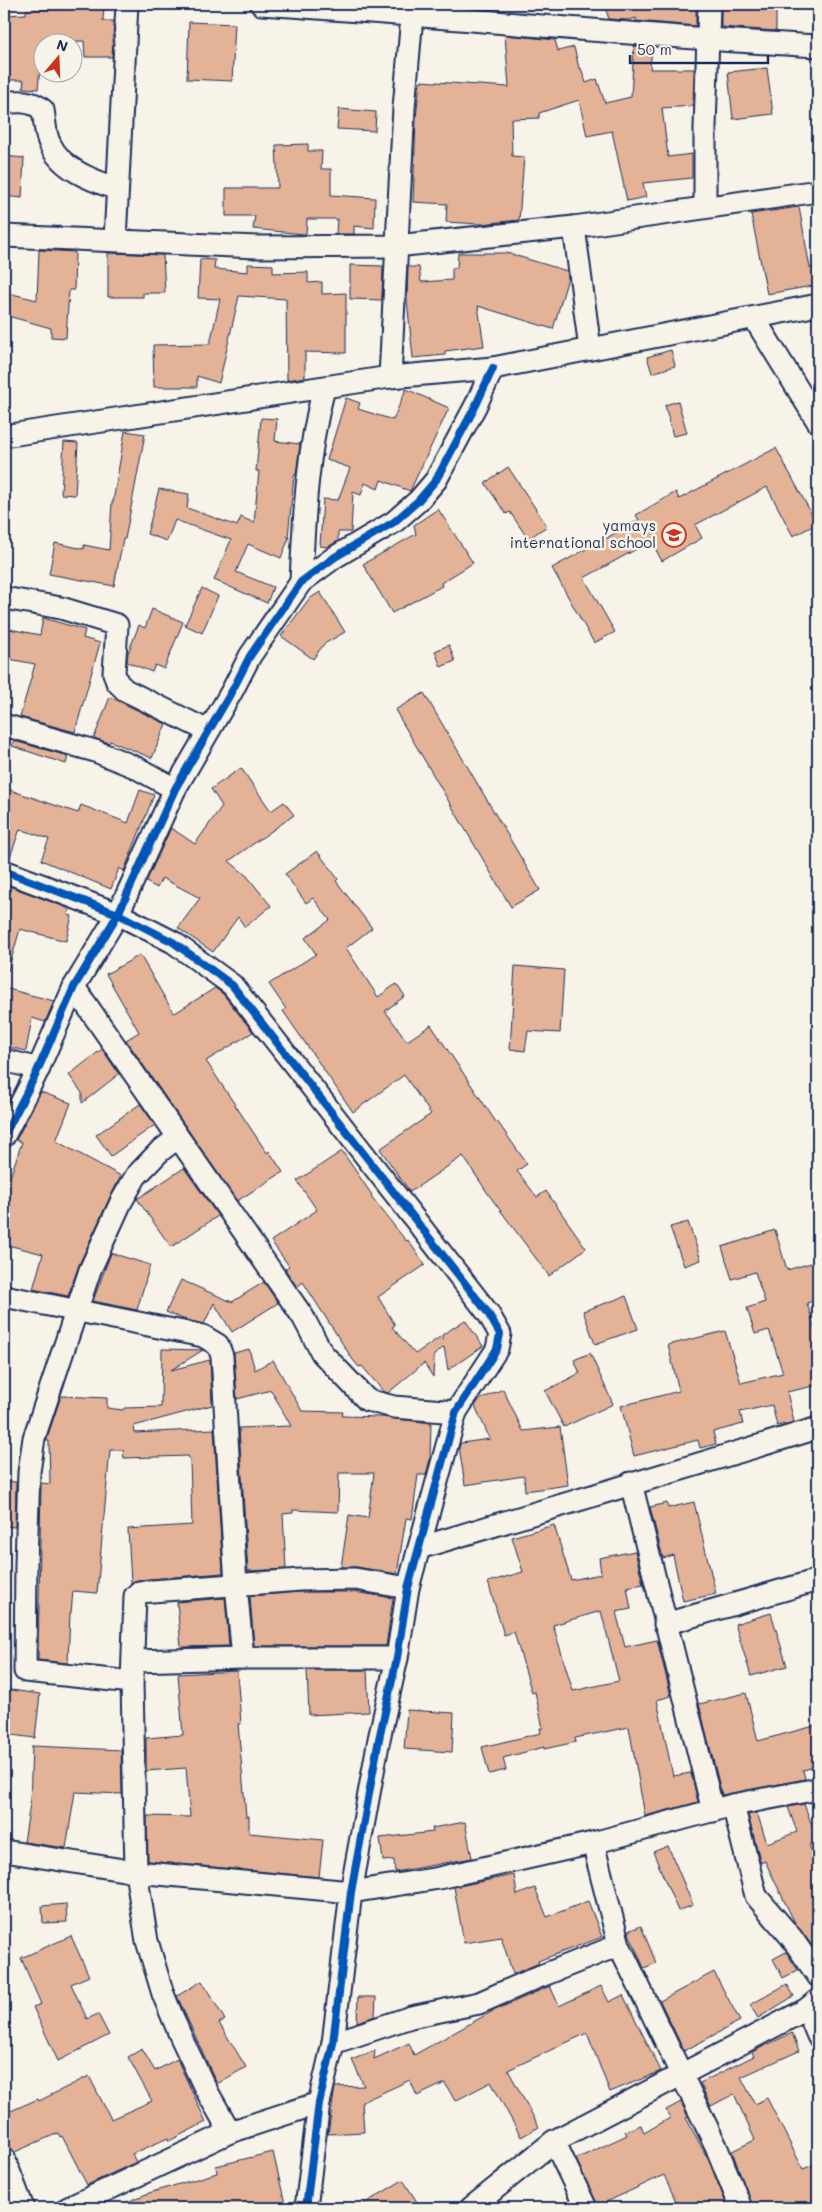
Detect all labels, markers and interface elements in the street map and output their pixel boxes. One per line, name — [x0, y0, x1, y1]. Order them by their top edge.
north arrow — [32, 32, 82, 82]
scale bar — [630, 32, 767, 64]
text: N — [54, 35, 71, 56]
text: 50 m — [637, 39, 672, 59]
place label: yamays international school — [510, 515, 656, 552]
school or university icon: yamays international school — [661, 522, 687, 548]

